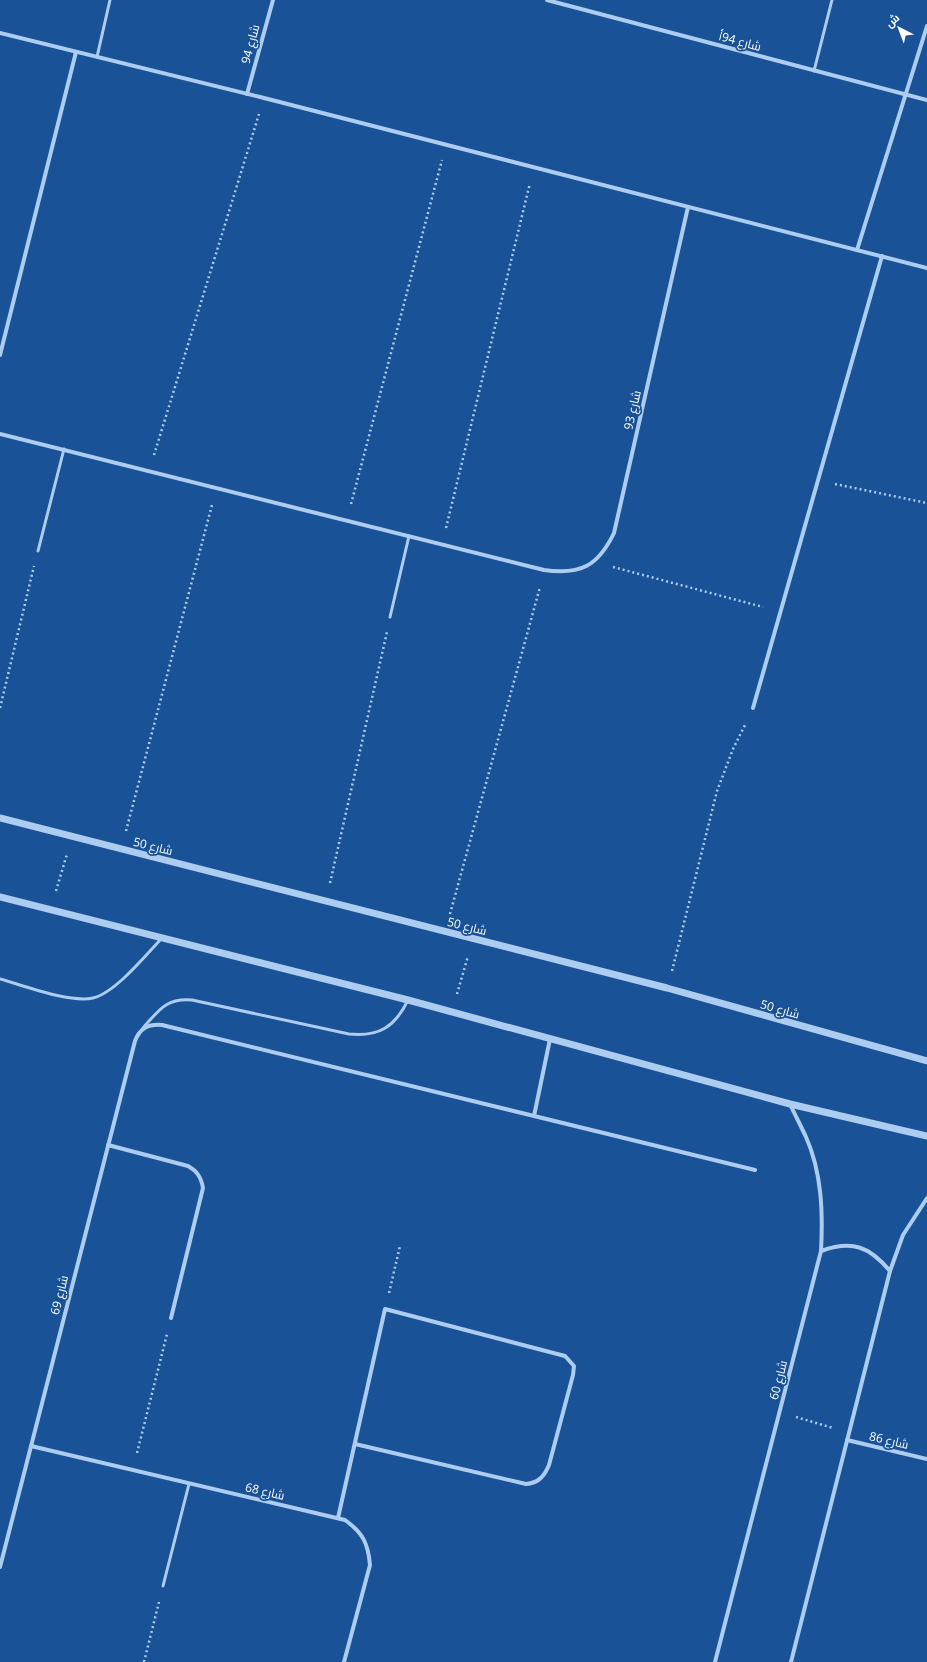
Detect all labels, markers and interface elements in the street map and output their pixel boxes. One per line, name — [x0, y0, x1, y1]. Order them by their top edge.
north arrow — [879, 8, 919, 48]
text: ش — [882, 10, 902, 30]
street label: شارع 94 — [237, 22, 263, 66]
street label: شارع 94أ — [717, 27, 763, 55]
street label: شارع 93 — [619, 388, 645, 431]
street label: شارع 50 — [131, 833, 175, 859]
street label: شارع 50 — [445, 913, 489, 939]
street label: شارع 50 — [758, 995, 802, 1023]
street label: شارع 69 — [46, 1273, 72, 1317]
street label: شارع 60 — [765, 1358, 791, 1402]
street label: شارع 86 — [868, 1427, 911, 1453]
street label: شارع 68 — [244, 1478, 287, 1504]

